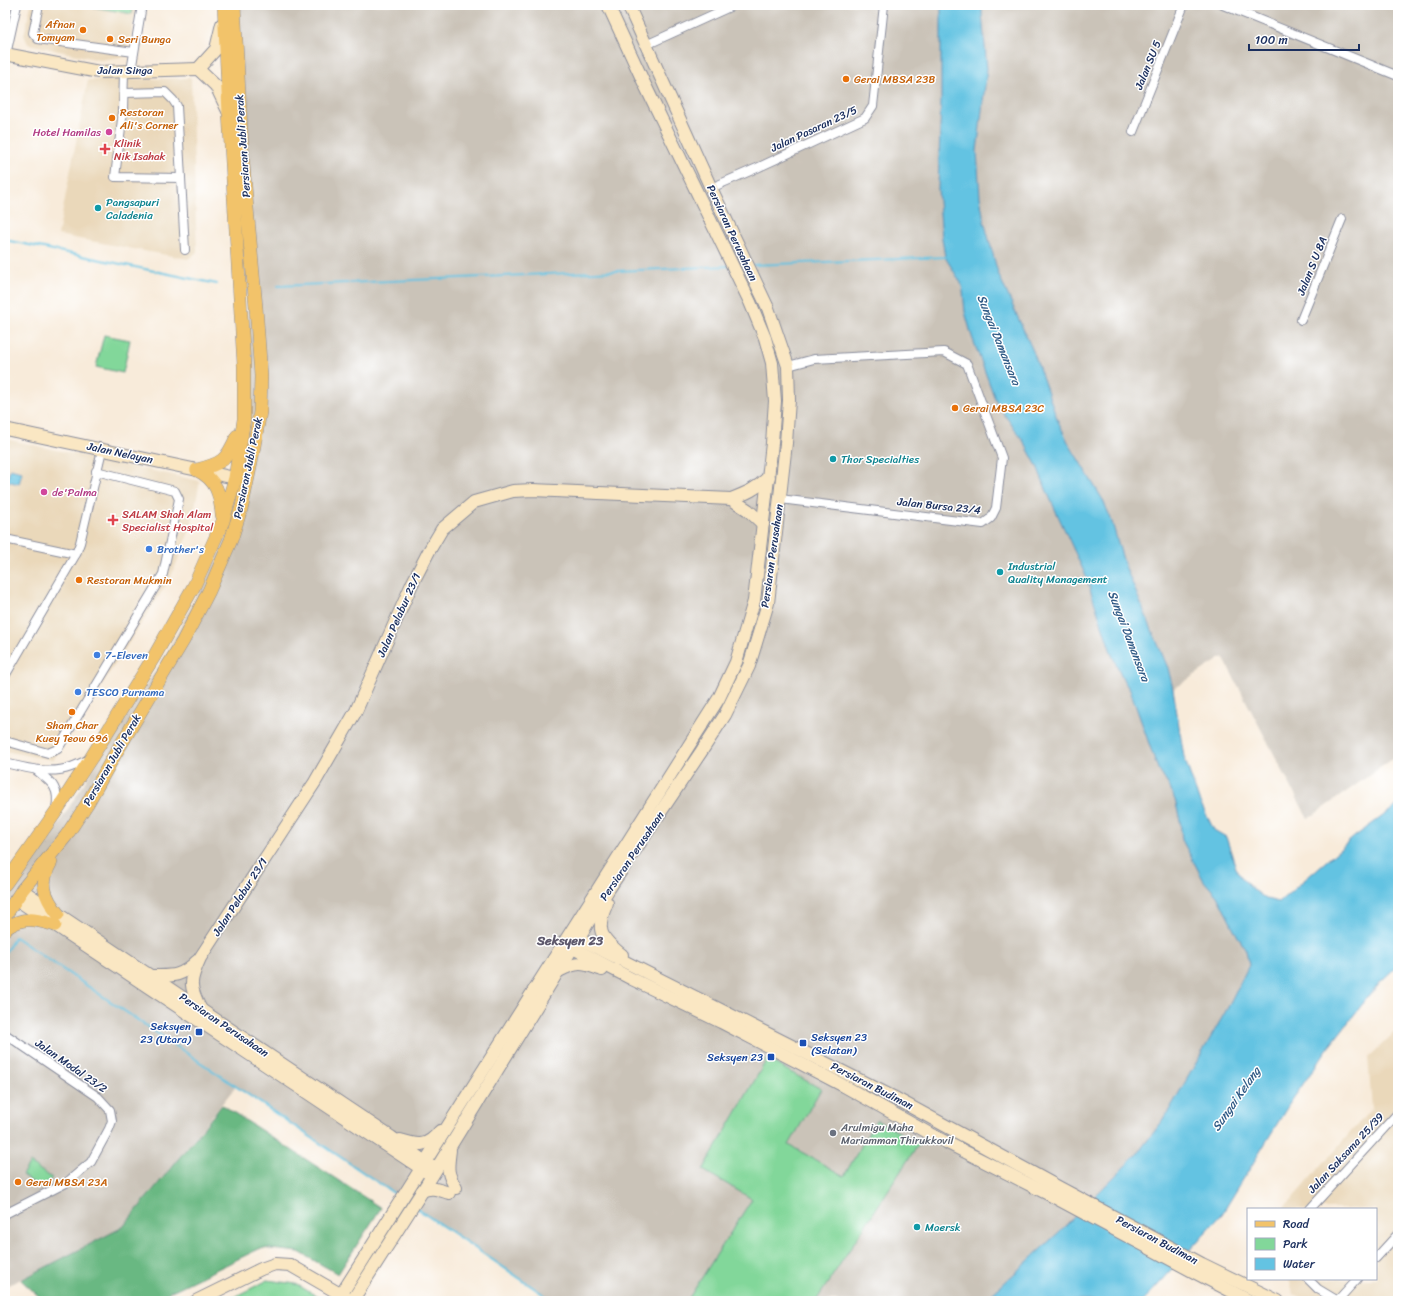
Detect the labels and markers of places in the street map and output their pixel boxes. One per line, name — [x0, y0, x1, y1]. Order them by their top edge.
place label: Afnan Tomyam — [36, 15, 75, 47]
marker: Afnan Tomyam — [78, 25, 88, 35]
place label: Seri Bunga — [118, 30, 171, 49]
marker: Seri Bunga — [105, 34, 115, 44]
place label: Gerai MBSA 23B — [854, 70, 935, 89]
marker: Gerai MBSA 23B — [841, 74, 851, 84]
place label: Restoran Ali's Corner — [119, 103, 180, 135]
marker: Restoran Ali's Corner — [107, 113, 117, 123]
place label: Hotel Hamilas — [33, 123, 102, 142]
marker: Hotel Hamilas — [104, 127, 114, 137]
place label: Klinik Nik Isahak — [114, 134, 166, 166]
marker: Klinik Nik Isahak — [99, 143, 111, 155]
place label: Pangsapuri Caladenia — [106, 193, 160, 225]
marker: Pangsapuri Caladenia — [93, 203, 103, 213]
place label: Gerai MBSA 23C — [963, 399, 1044, 418]
marker: Gerai MBSA 23C — [950, 403, 960, 413]
place label: Thor Specialties — [841, 450, 920, 469]
marker: Thor Specialties — [828, 454, 838, 464]
place label: de'Palma — [52, 483, 97, 502]
marker: de'Palma — [39, 487, 49, 497]
place label: SALAM Shah Alam Specialist Hospital — [122, 505, 214, 537]
marker: SALAM Shah Alam Specialist Hospital — [107, 514, 119, 526]
place label: Brother's — [157, 540, 205, 559]
marker: Brother's — [144, 544, 154, 554]
place label: Industrial Quality Management — [1007, 557, 1108, 589]
marker: Industrial Quality Management — [995, 567, 1005, 577]
place label: Restoran Mukmin — [87, 571, 172, 590]
marker: Restoran Mukmin — [74, 575, 84, 585]
place label: 7-Eleven — [105, 646, 148, 665]
marker: 7-Eleven — [92, 650, 102, 660]
place label: TESCO Purnama — [86, 683, 165, 702]
marker: TESCO Purnama — [73, 687, 83, 697]
marker: Sham Char Kuey Teow 696 — [67, 707, 77, 717]
place label: Sham Char Kuey Teow 696 — [36, 716, 108, 748]
place label: Seksyen 23 (Utara) — [140, 1017, 192, 1049]
marker: Seksyen 23 (Utara) — [194, 1027, 204, 1037]
place label: Seksyen 23 (Selatan) — [811, 1028, 867, 1060]
marker: Seksyen 23 (Selatan) — [798, 1038, 808, 1048]
place label: Seksyen 23 — [707, 1048, 763, 1067]
marker: Seksyen 23 — [766, 1052, 776, 1062]
place label: Arulmigu Maha Mariamman Thirukkovil — [840, 1118, 955, 1150]
marker: Arulmigu Maha Mariamman Thirukkovil — [828, 1128, 838, 1138]
place label: Gerai MBSA 23A — [26, 1173, 107, 1192]
marker: Gerai MBSA 23A — [13, 1177, 23, 1187]
place label: Maersk — [925, 1218, 961, 1237]
marker: Maersk — [912, 1222, 922, 1232]

